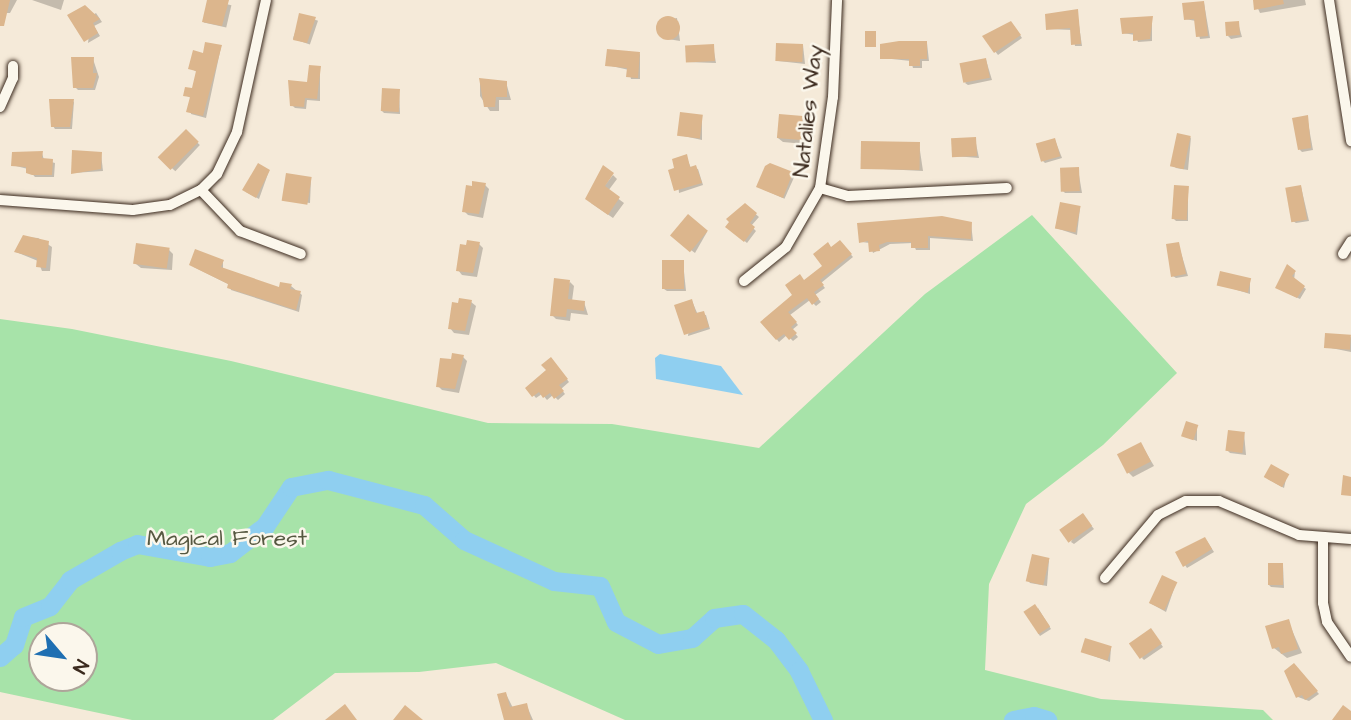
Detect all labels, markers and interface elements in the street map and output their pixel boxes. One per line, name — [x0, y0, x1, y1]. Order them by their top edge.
street label: Natalies Way — [787, 43, 829, 179]
park label: Magical Forest — [147, 524, 307, 552]
north arrow — [28, 622, 98, 692]
text: N — [65, 655, 95, 678]

